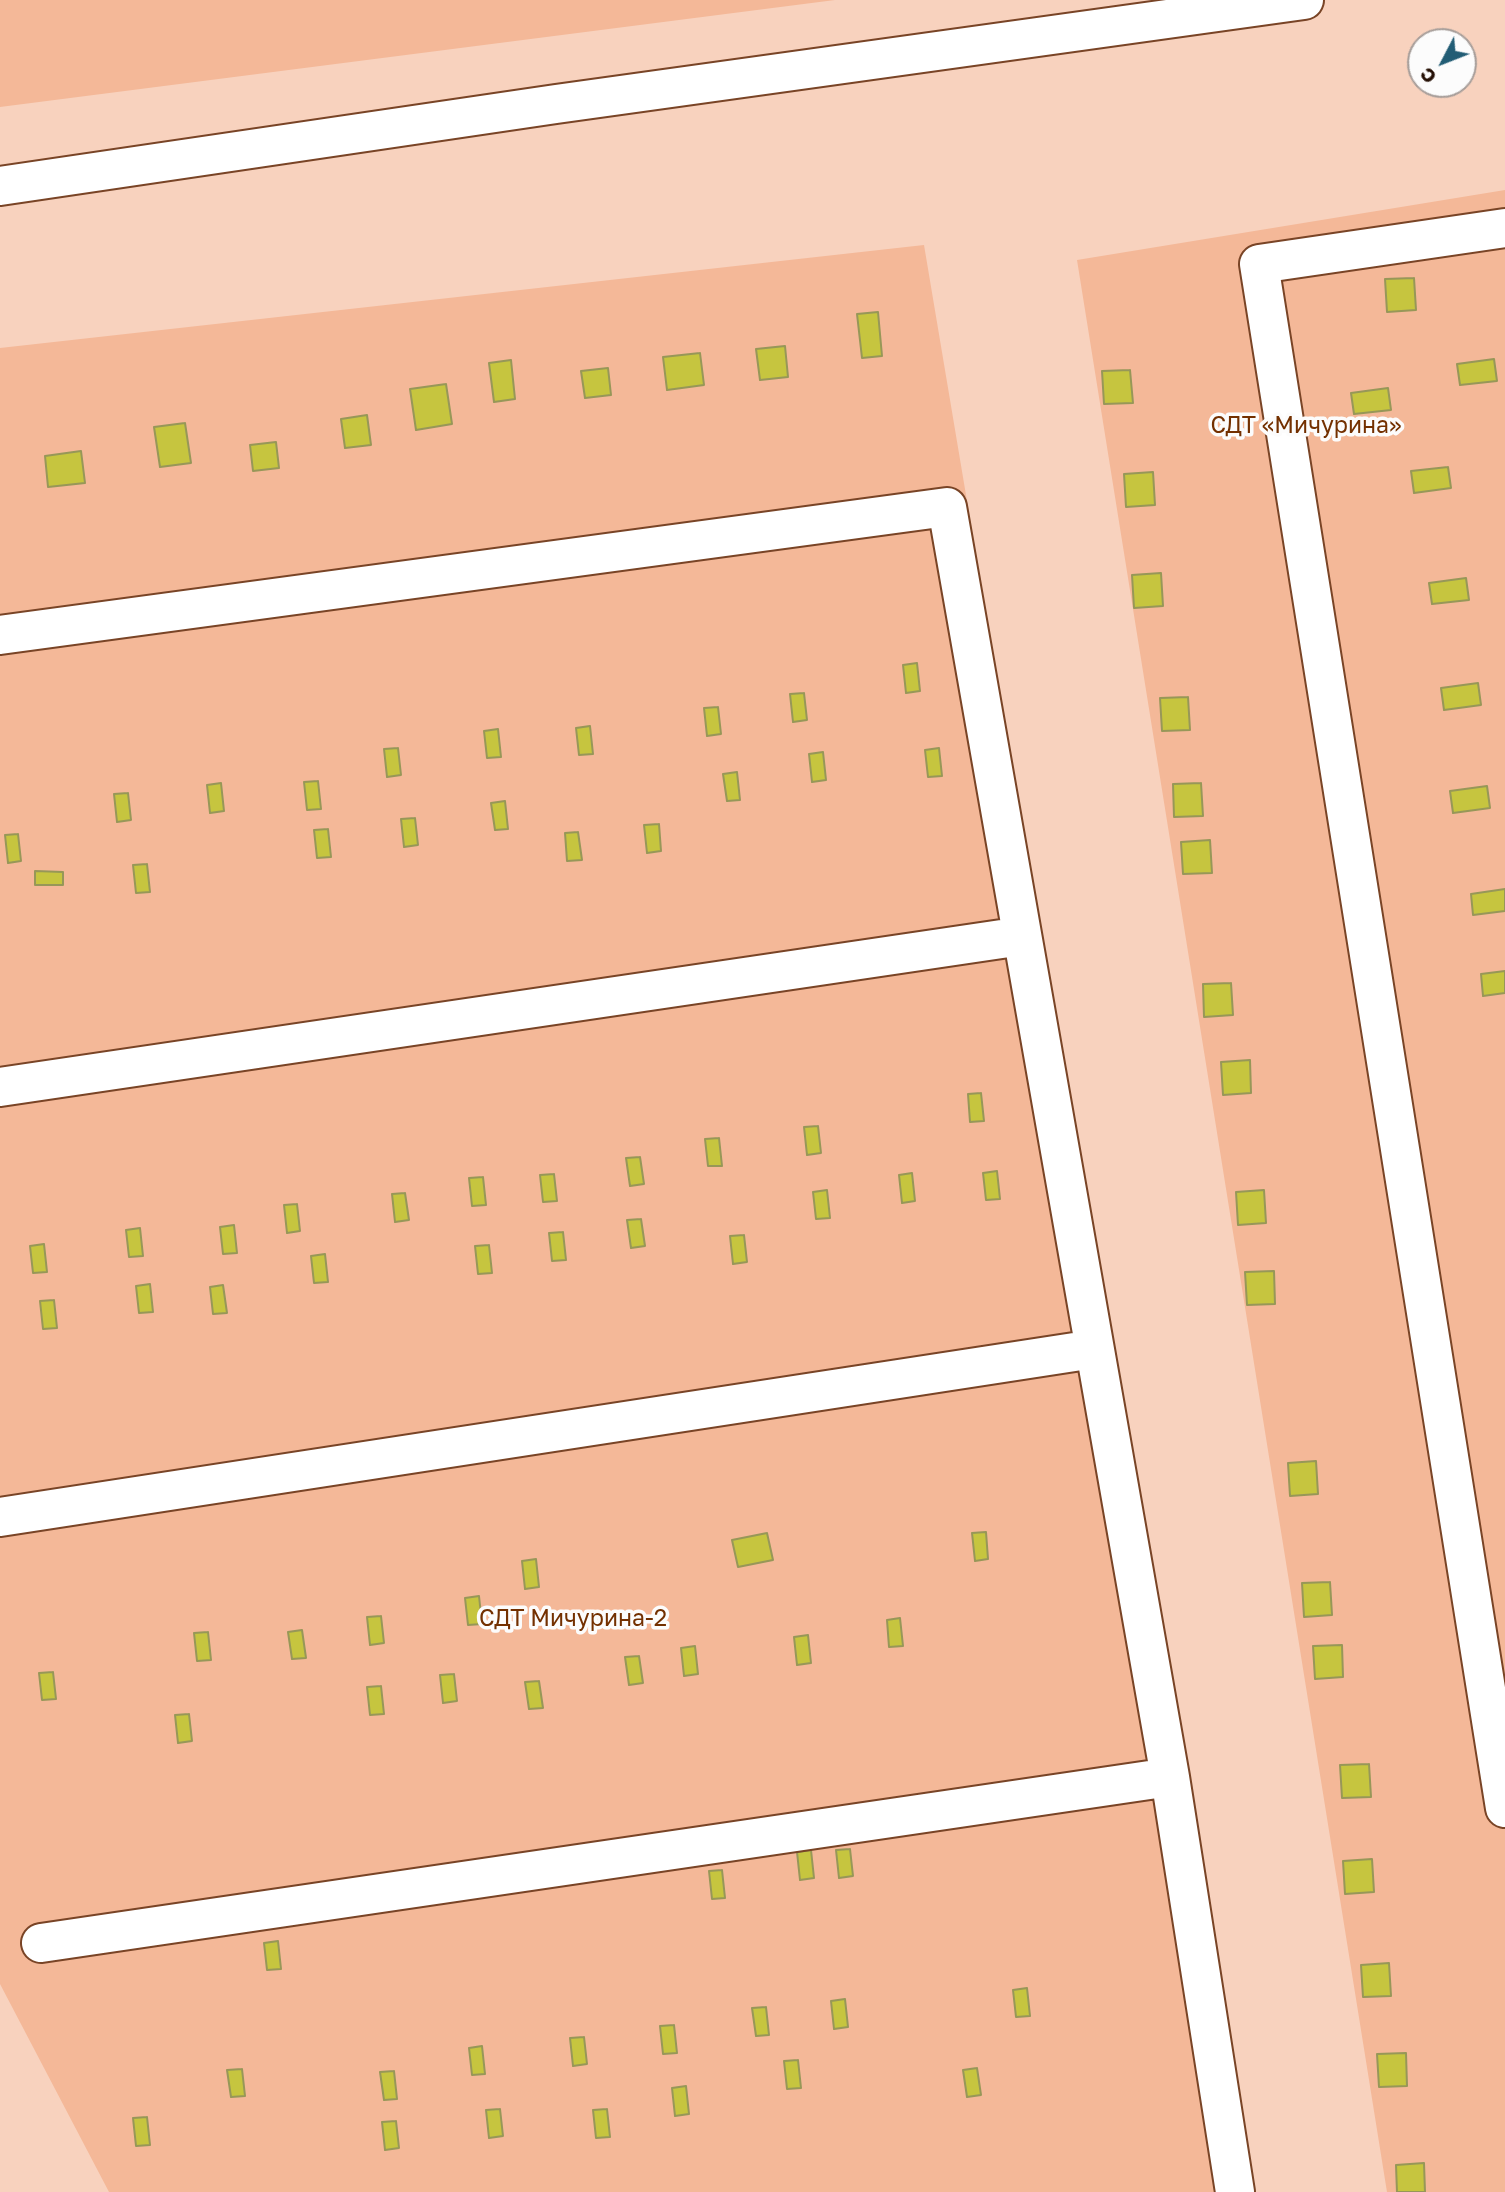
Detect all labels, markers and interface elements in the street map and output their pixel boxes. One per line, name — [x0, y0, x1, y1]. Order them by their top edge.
north arrow — [1407, 28, 1477, 98]
text: С — [1414, 63, 1441, 89]
park label: СДТ «Мичурина» — [1210, 412, 1402, 440]
park label: СДТ Мичурина-2 — [479, 1605, 667, 1633]

